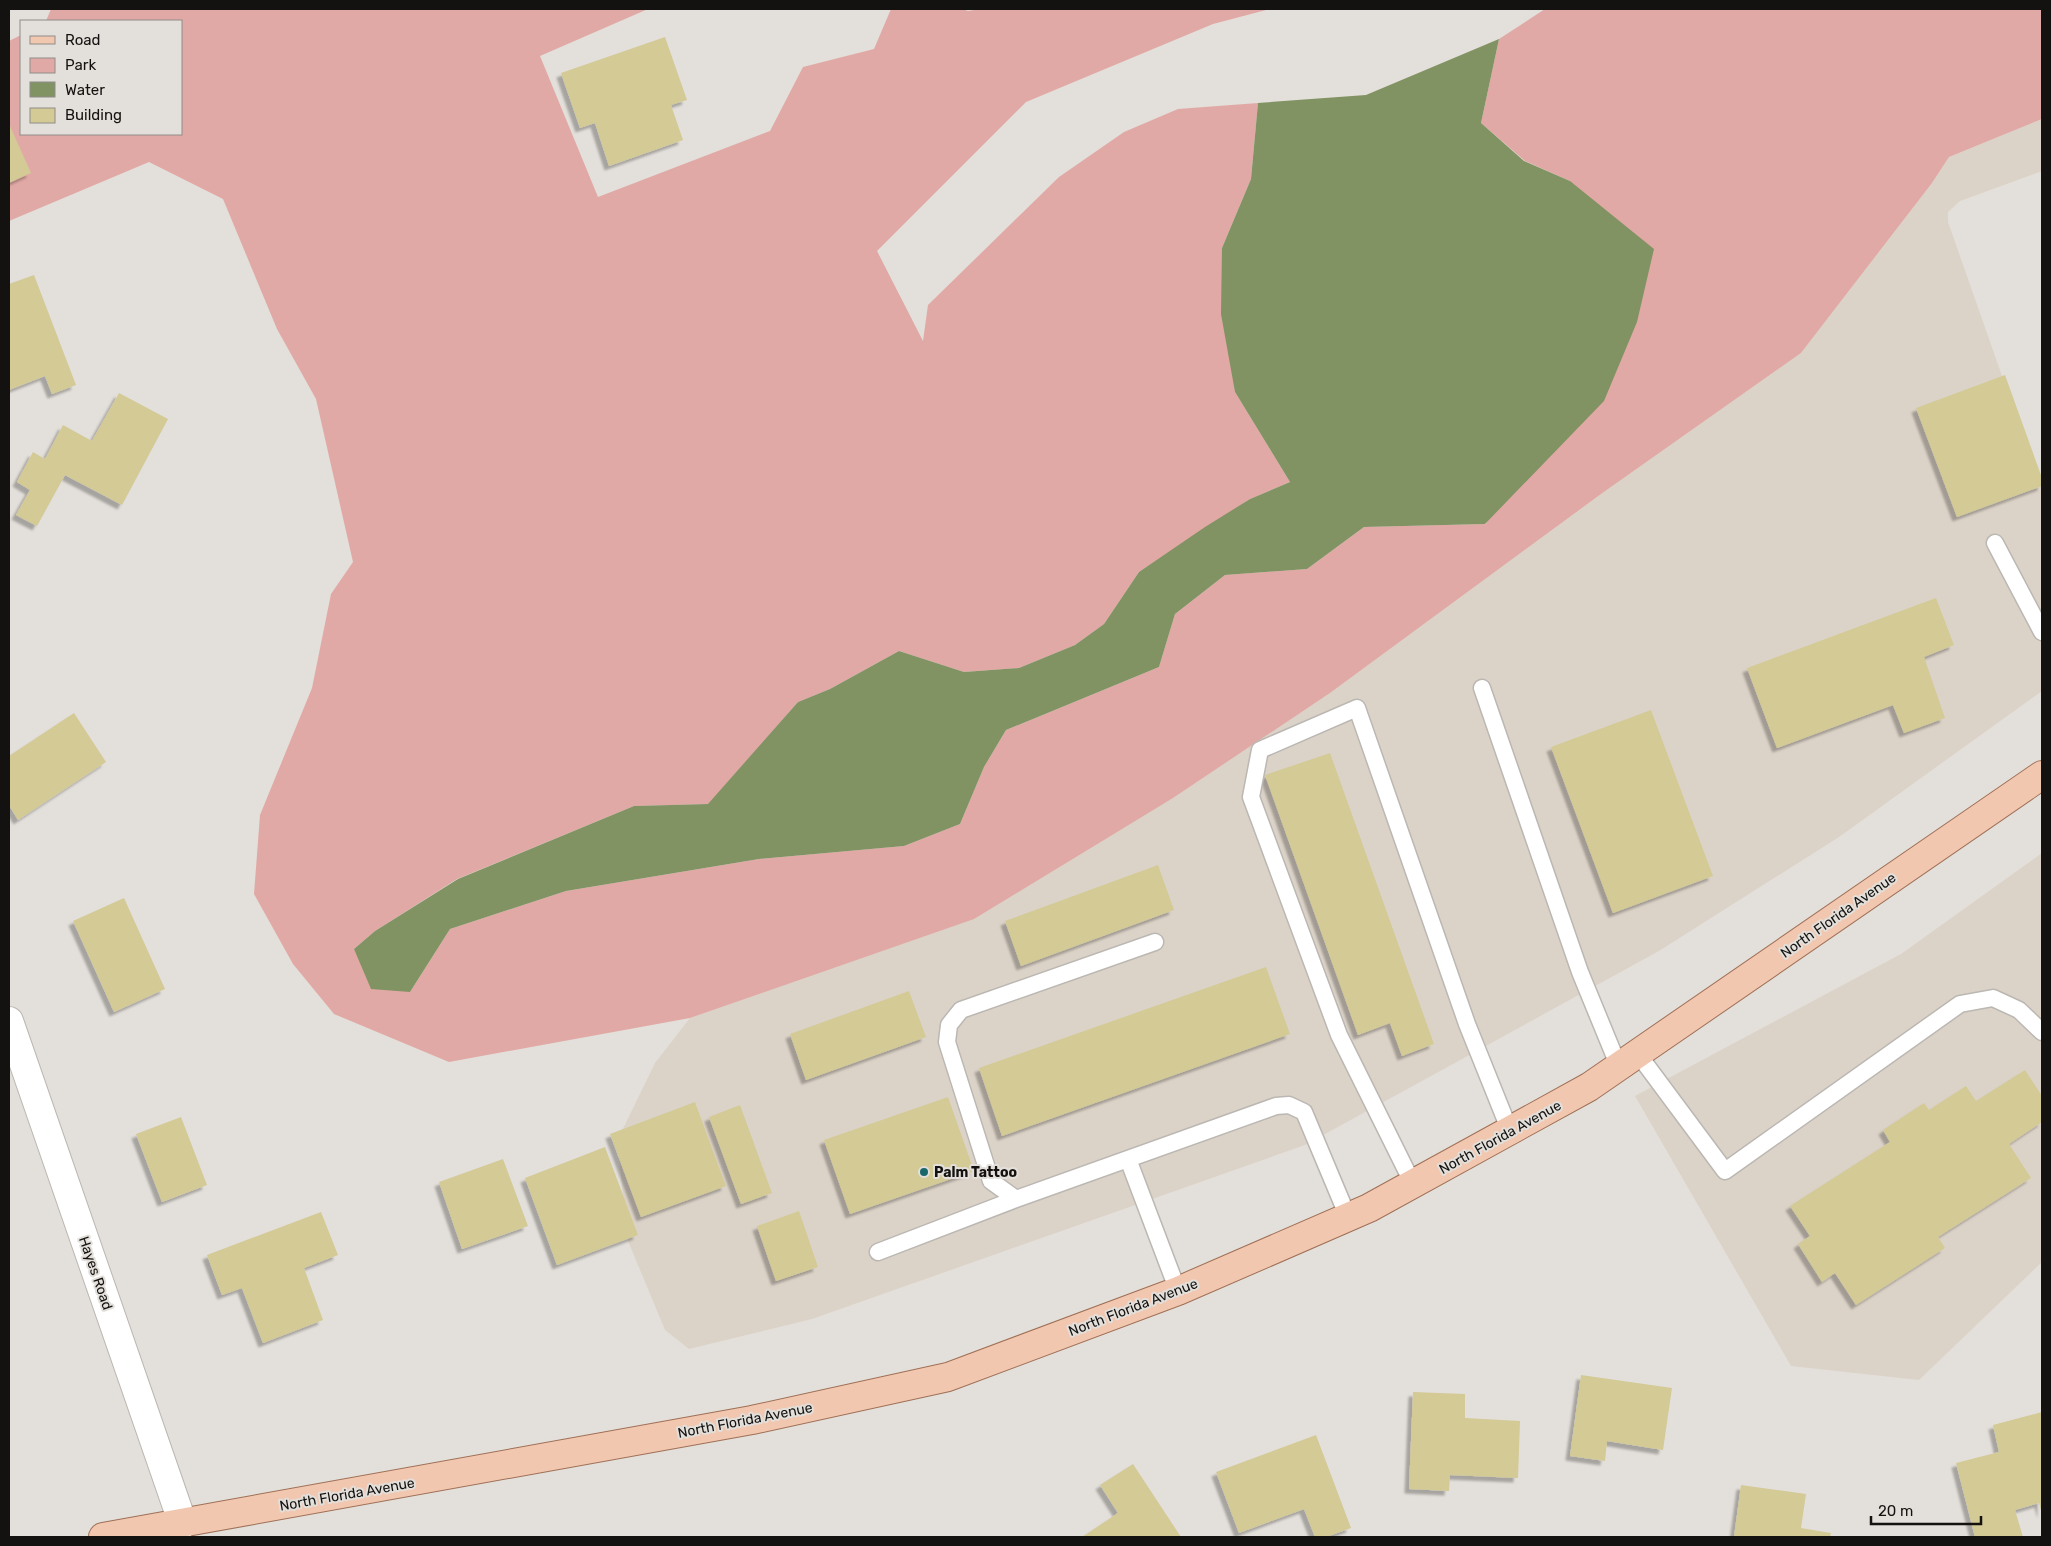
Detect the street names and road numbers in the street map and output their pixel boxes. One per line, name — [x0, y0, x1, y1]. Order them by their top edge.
street label: North Florida Avenue — [1777, 869, 1899, 962]
street label: North Florida Avenue — [1436, 1097, 1564, 1178]
street label: Hayes Road — [75, 1234, 116, 1312]
street label: North Florida Avenue — [1066, 1275, 1200, 1340]
street label: North Florida Avenue — [676, 1399, 814, 1442]
street label: North Florida Avenue — [278, 1474, 416, 1515]

